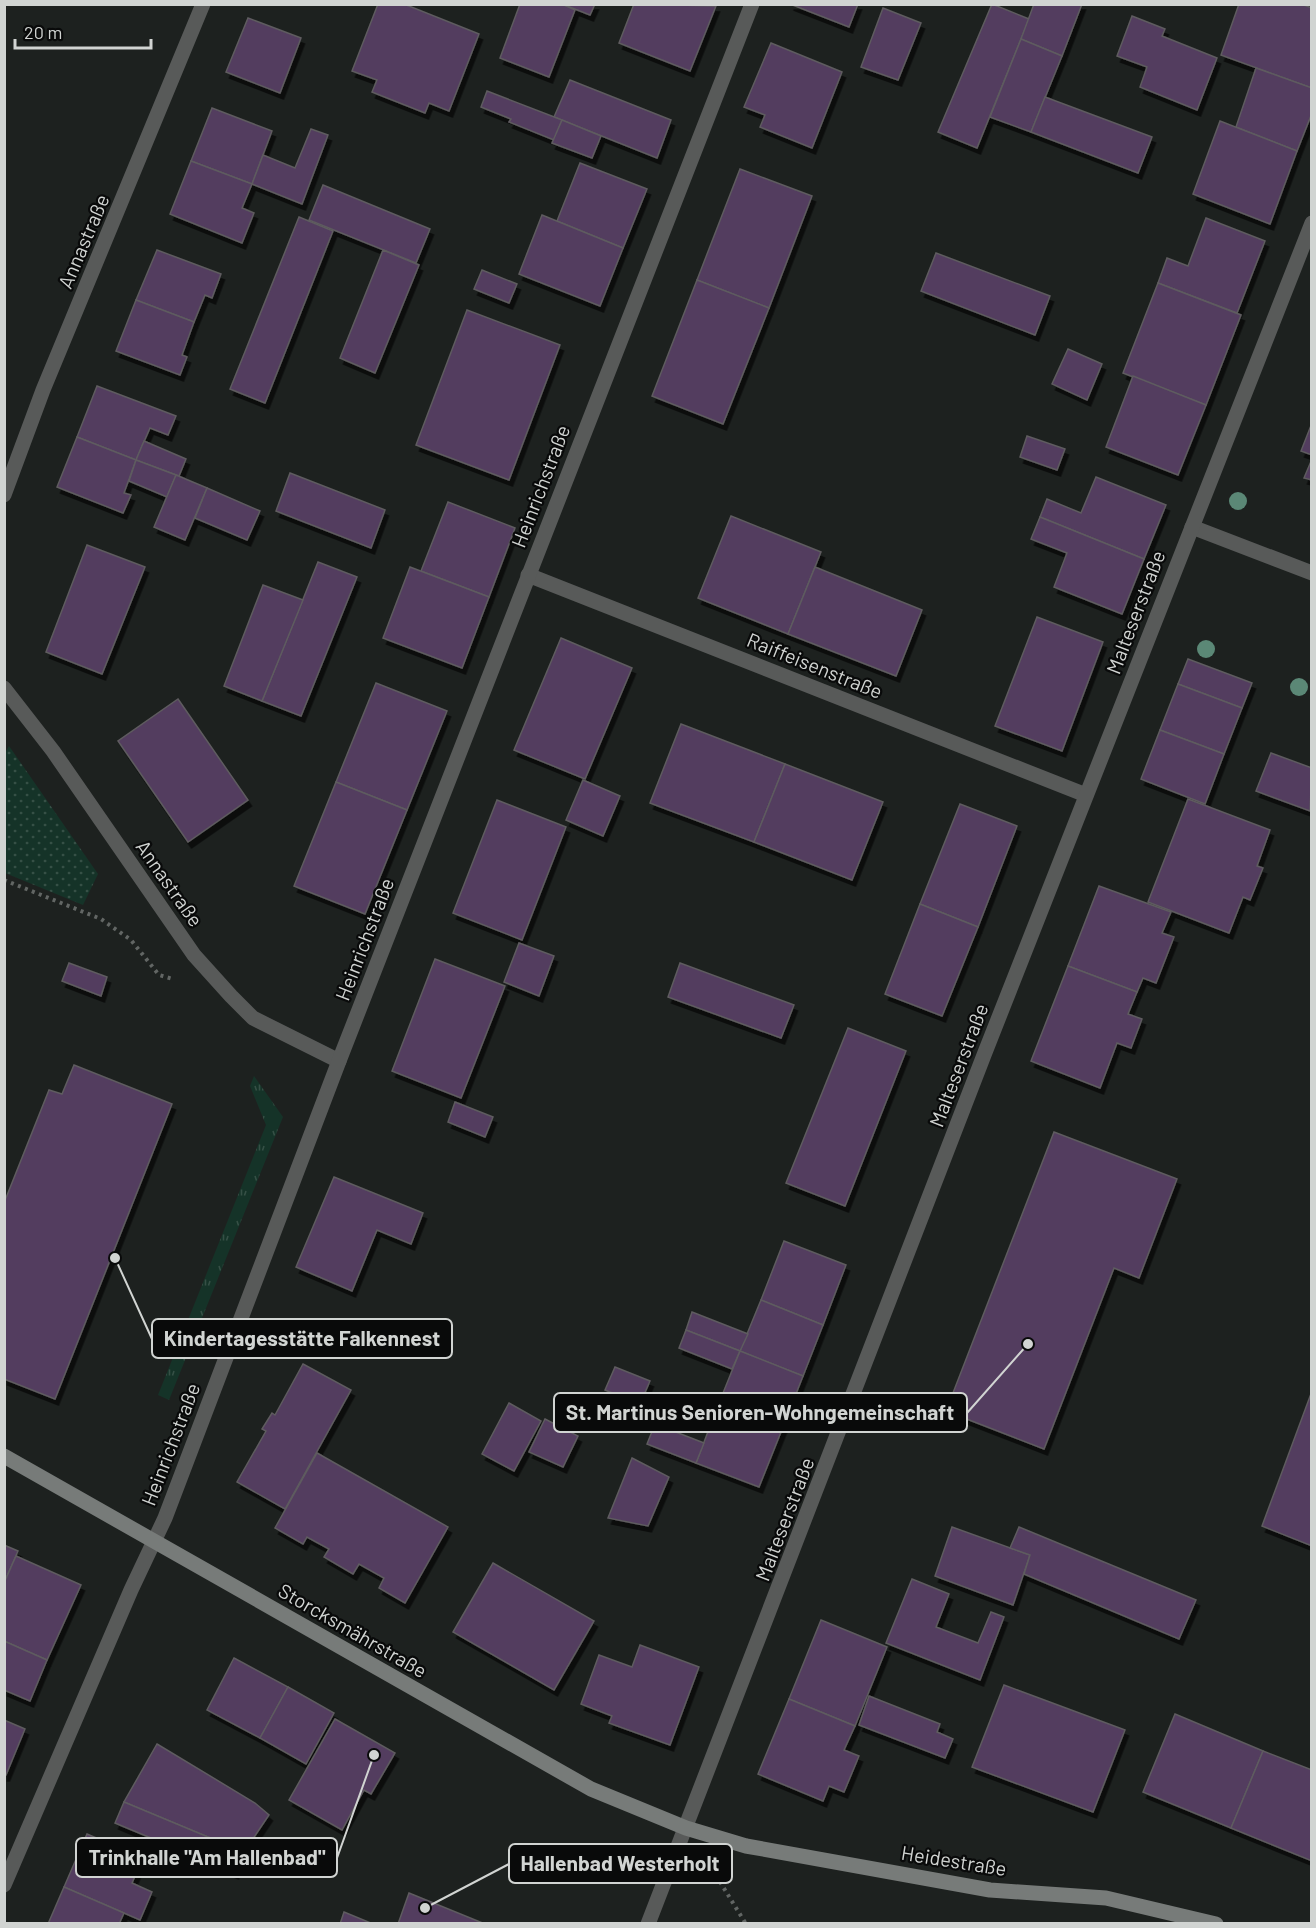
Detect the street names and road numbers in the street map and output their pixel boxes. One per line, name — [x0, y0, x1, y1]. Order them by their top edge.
street label: Annastraße — [52, 190, 114, 292]
street label: Heinrichstraße — [506, 421, 574, 551]
street label: Malteserstraße — [1100, 547, 1170, 677]
street label: Raiffeisenstraße — [744, 627, 886, 703]
street label: Annastraße — [131, 835, 209, 931]
street label: Heinrichstraße — [330, 874, 398, 1004]
street label: Malteserstraße — [923, 1000, 993, 1130]
street label: Heinrichstraße — [136, 1379, 204, 1509]
street label: Malteserstraße — [749, 1454, 819, 1584]
street label: Storcksmährstraße — [274, 1578, 432, 1682]
street label: Heidestraße — [900, 1840, 1008, 1880]

